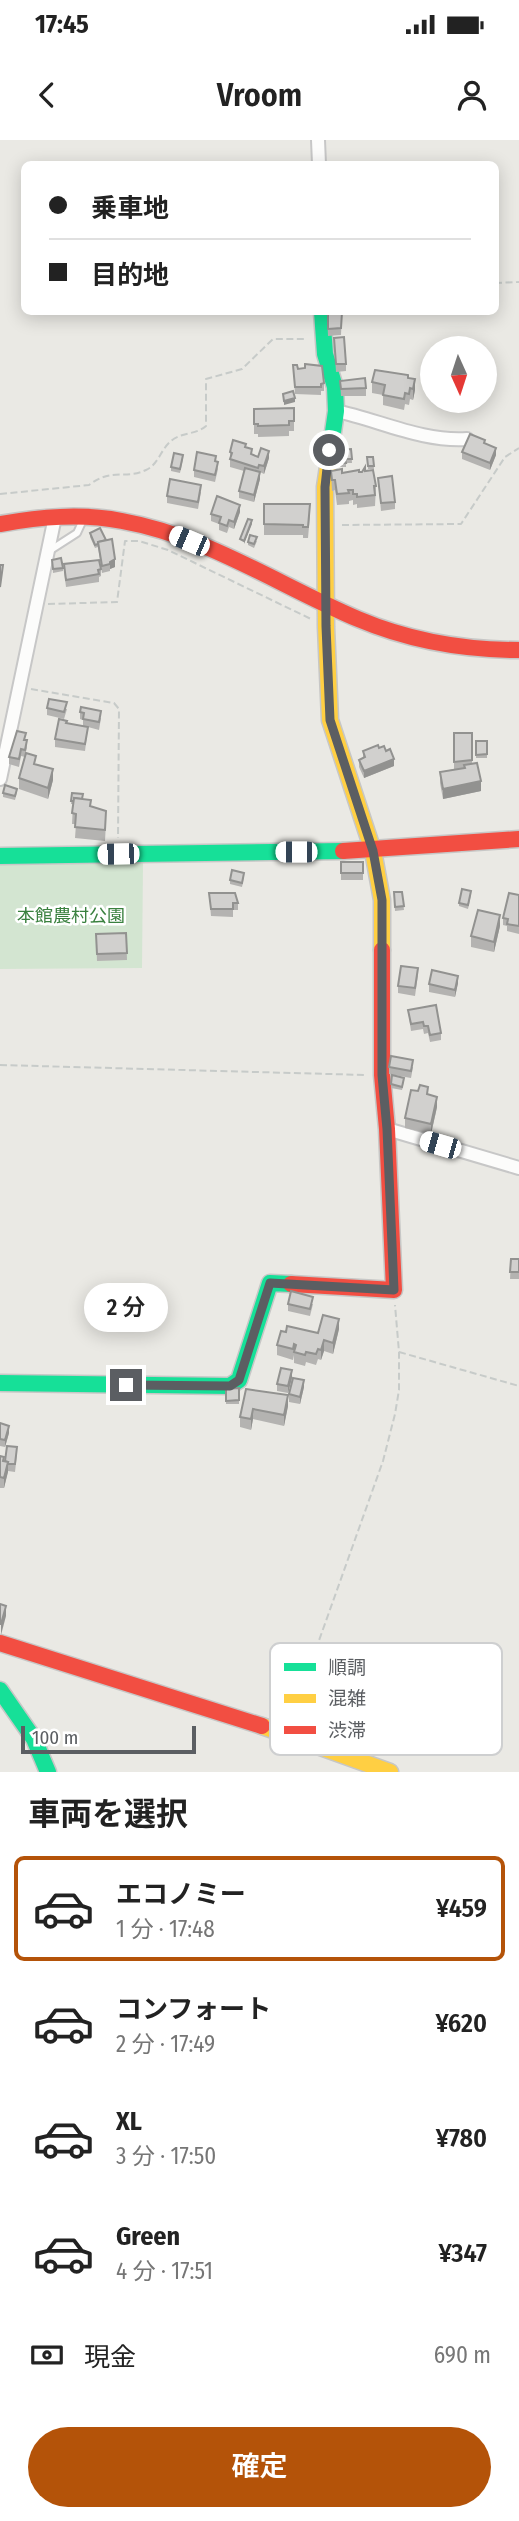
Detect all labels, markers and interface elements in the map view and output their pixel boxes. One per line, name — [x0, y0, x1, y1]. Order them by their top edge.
text: 17:45 — [35, 9, 89, 40]
icon: back — [28, 76, 66, 114]
text: Vroom — [217, 76, 302, 114]
icon: person — [453, 76, 491, 114]
text: 乗車地 — [91, 193, 169, 224]
text: 目的地 — [91, 260, 169, 291]
north arrow — [420, 336, 497, 413]
map controls — [420, 336, 497, 413]
route start — [313, 434, 345, 466]
car — [166, 523, 213, 559]
car — [276, 842, 318, 863]
car — [97, 843, 140, 865]
park label: 本館農村公園 — [17, 905, 125, 927]
car — [417, 1129, 464, 1161]
callout: 2 分 — [84, 1284, 168, 1332]
text: 2 分 — [107, 1293, 145, 1321]
route end — [110, 1369, 142, 1401]
legend — [270, 1643, 502, 1755]
text: 順調 — [328, 1656, 366, 1679]
text: 混雑 — [328, 1687, 366, 1710]
text: 渋滞 — [328, 1719, 366, 1742]
scale bar — [21, 1723, 196, 1755]
text: 100 m — [32, 1726, 78, 1749]
text: 車両を選択 — [28, 1795, 188, 1833]
icon: car — [32, 1877, 95, 1940]
text: エコノミー — [116, 1879, 246, 1910]
text: ¥459 — [436, 1893, 487, 1924]
text: 1 分 · 17:48 — [116, 1915, 215, 1943]
icon: car — [32, 1992, 95, 2055]
text: コンフォート — [116, 1994, 271, 2025]
text: ¥620 — [435, 2008, 487, 2039]
text: 2 分 · 17:49 — [116, 2030, 215, 2058]
text: XL — [116, 2106, 142, 2137]
icon: car — [32, 2107, 95, 2170]
text: ¥780 — [436, 2123, 487, 2154]
text: 3 分 · 17:50 — [116, 2142, 216, 2170]
text: Green — [116, 2221, 180, 2252]
icon: car — [32, 2222, 95, 2285]
text: ¥347 — [438, 2238, 487, 2269]
text: 4 分 · 17:51 — [116, 2257, 213, 2285]
icon: cash — [28, 2336, 66, 2374]
text: 690 m — [434, 2341, 491, 2369]
text: 現金 — [84, 2342, 136, 2373]
button: 確定 — [28, 2427, 491, 2507]

